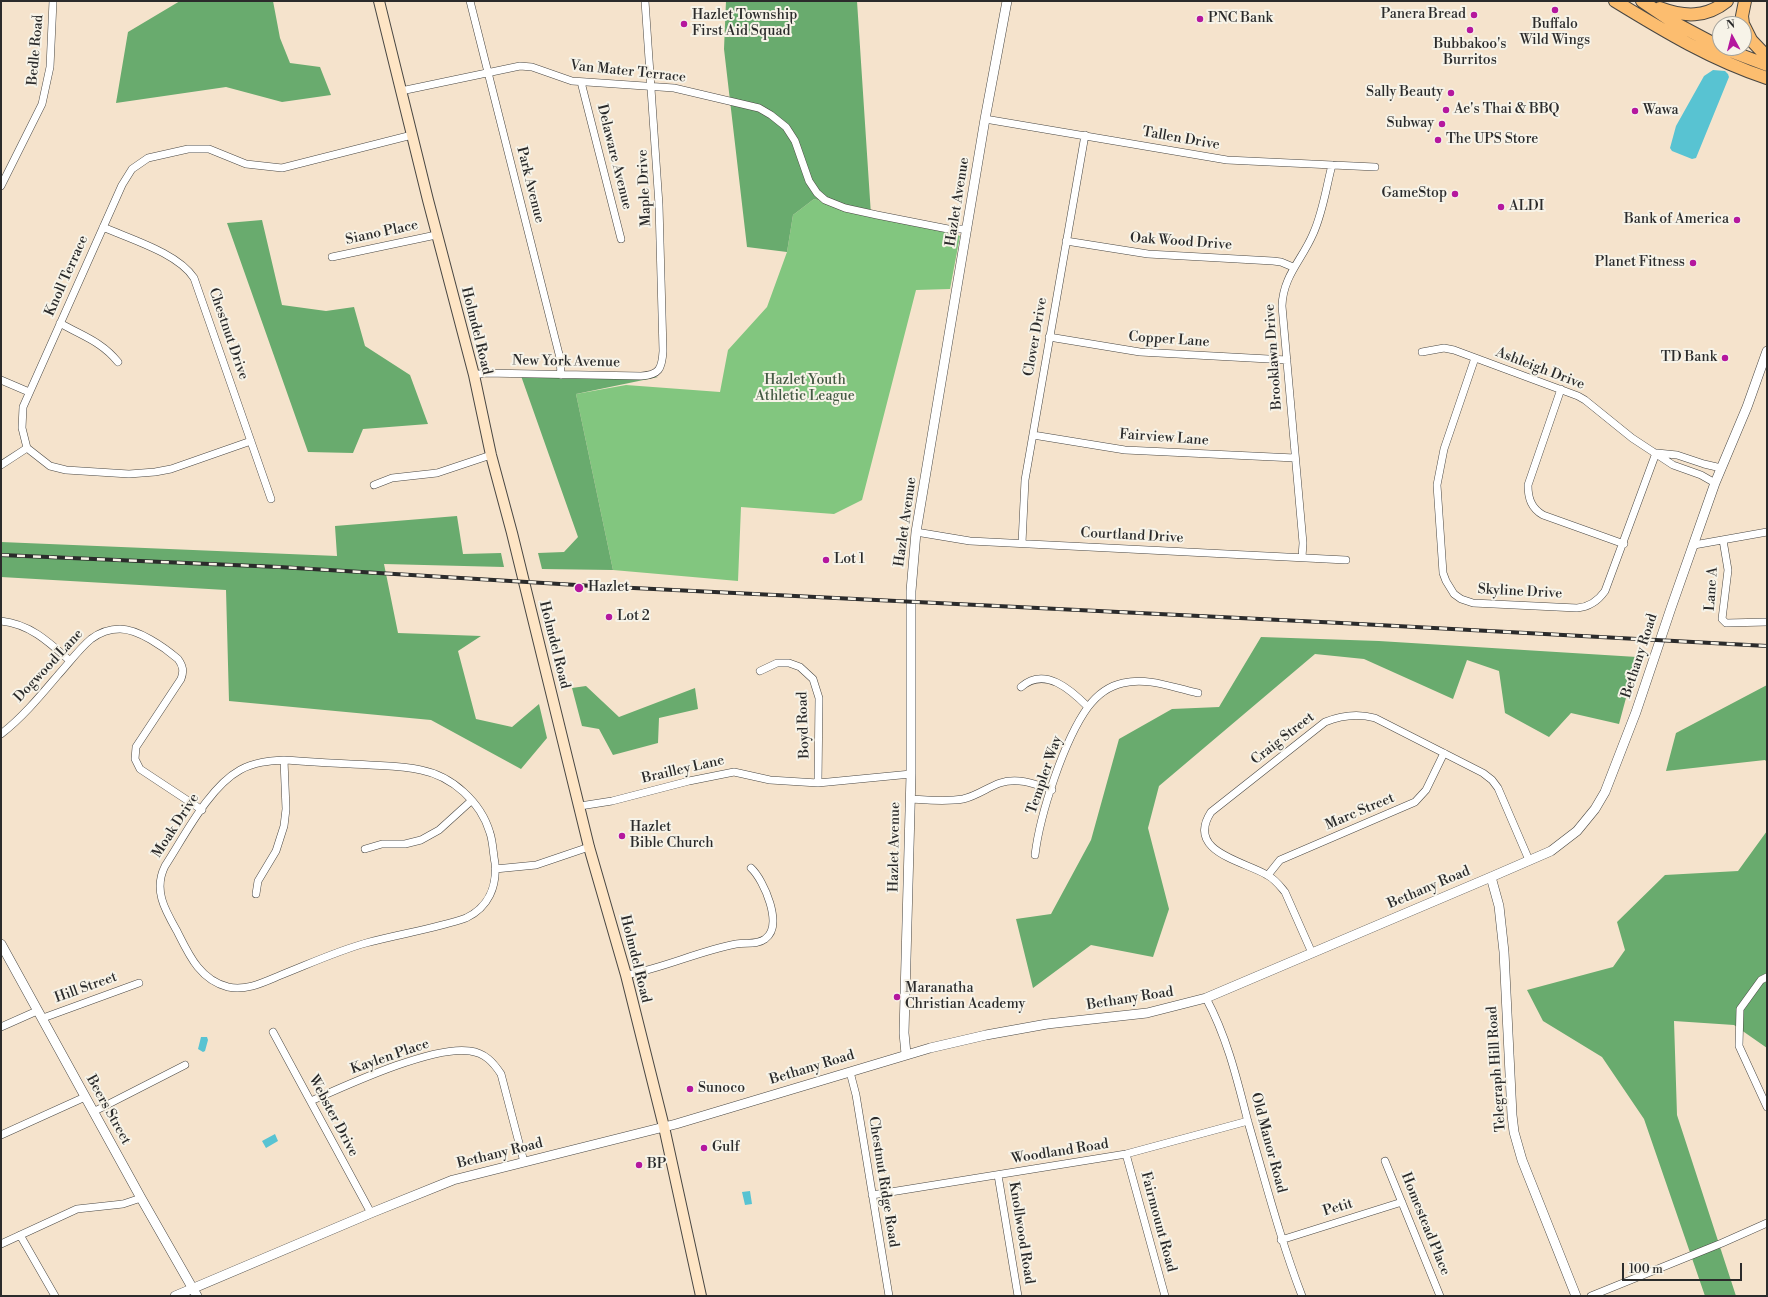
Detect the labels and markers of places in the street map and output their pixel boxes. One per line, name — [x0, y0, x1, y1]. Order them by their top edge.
marker: Buffalo Wild Wings — [1550, 5, 1560, 15]
place label: Panera Bread — [1381, 7, 1466, 23]
place label: Hazlet Township First Aid Squad — [692, 8, 797, 40]
marker: Panera Bread — [1469, 10, 1479, 20]
place label: PNC Bank — [1208, 11, 1273, 27]
marker: PNC Bank — [1195, 14, 1205, 24]
place label: Buffalo Wild Wings — [1520, 17, 1590, 50]
marker: Hazlet Township First Aid Squad — [679, 19, 689, 29]
marker: Bubbakoo's Burritos — [1465, 25, 1475, 35]
place label: Bubbakoo's Burritos — [1433, 37, 1507, 70]
place label: Sally Beauty — [1366, 85, 1443, 101]
marker: Sally Beauty — [1446, 88, 1456, 98]
place label: Ae's Thai & BBQ — [1454, 102, 1560, 118]
place label: Wawa — [1643, 103, 1679, 119]
marker: Ae's Thai & BBQ — [1441, 105, 1451, 115]
marker: Wawa — [1630, 106, 1640, 116]
place label: Subway — [1387, 116, 1434, 132]
marker: Subway — [1437, 119, 1447, 129]
place label: The UPS Store — [1446, 132, 1538, 148]
marker: The UPS Store — [1433, 135, 1443, 145]
place label: GameStop — [1381, 186, 1447, 202]
marker: GameStop — [1450, 189, 1460, 199]
place label: ALDI — [1509, 199, 1544, 215]
marker: ALDI — [1496, 202, 1506, 212]
place label: Bank of America — [1624, 212, 1729, 228]
marker: Bank of America — [1732, 215, 1742, 225]
place label: Planet Fitness — [1595, 255, 1685, 271]
marker: Planet Fitness — [1688, 258, 1698, 268]
place label: TD Bank — [1661, 350, 1717, 366]
marker: TD Bank — [1720, 353, 1730, 363]
place label: Lot 1 — [834, 552, 865, 568]
marker: Lot 1 — [821, 555, 831, 565]
place label: Hazlet — [588, 580, 629, 596]
marker: Hazlet — [573, 582, 585, 594]
place label: Lot 2 — [617, 609, 650, 625]
marker: Lot 2 — [604, 612, 614, 622]
place label: Hazlet Bible Church — [630, 820, 714, 852]
marker: Hazlet Bible Church — [617, 831, 627, 841]
place label: Maranatha Christian Academy — [905, 981, 1025, 1014]
marker: Maranatha Christian Academy — [892, 992, 902, 1002]
place label: Sunoco — [698, 1081, 745, 1097]
marker: Sunoco — [685, 1084, 695, 1094]
place label: Gulf — [712, 1140, 740, 1156]
marker: Gulf — [699, 1143, 709, 1153]
place label: BP — [647, 1157, 666, 1173]
marker: BP — [634, 1160, 644, 1170]

